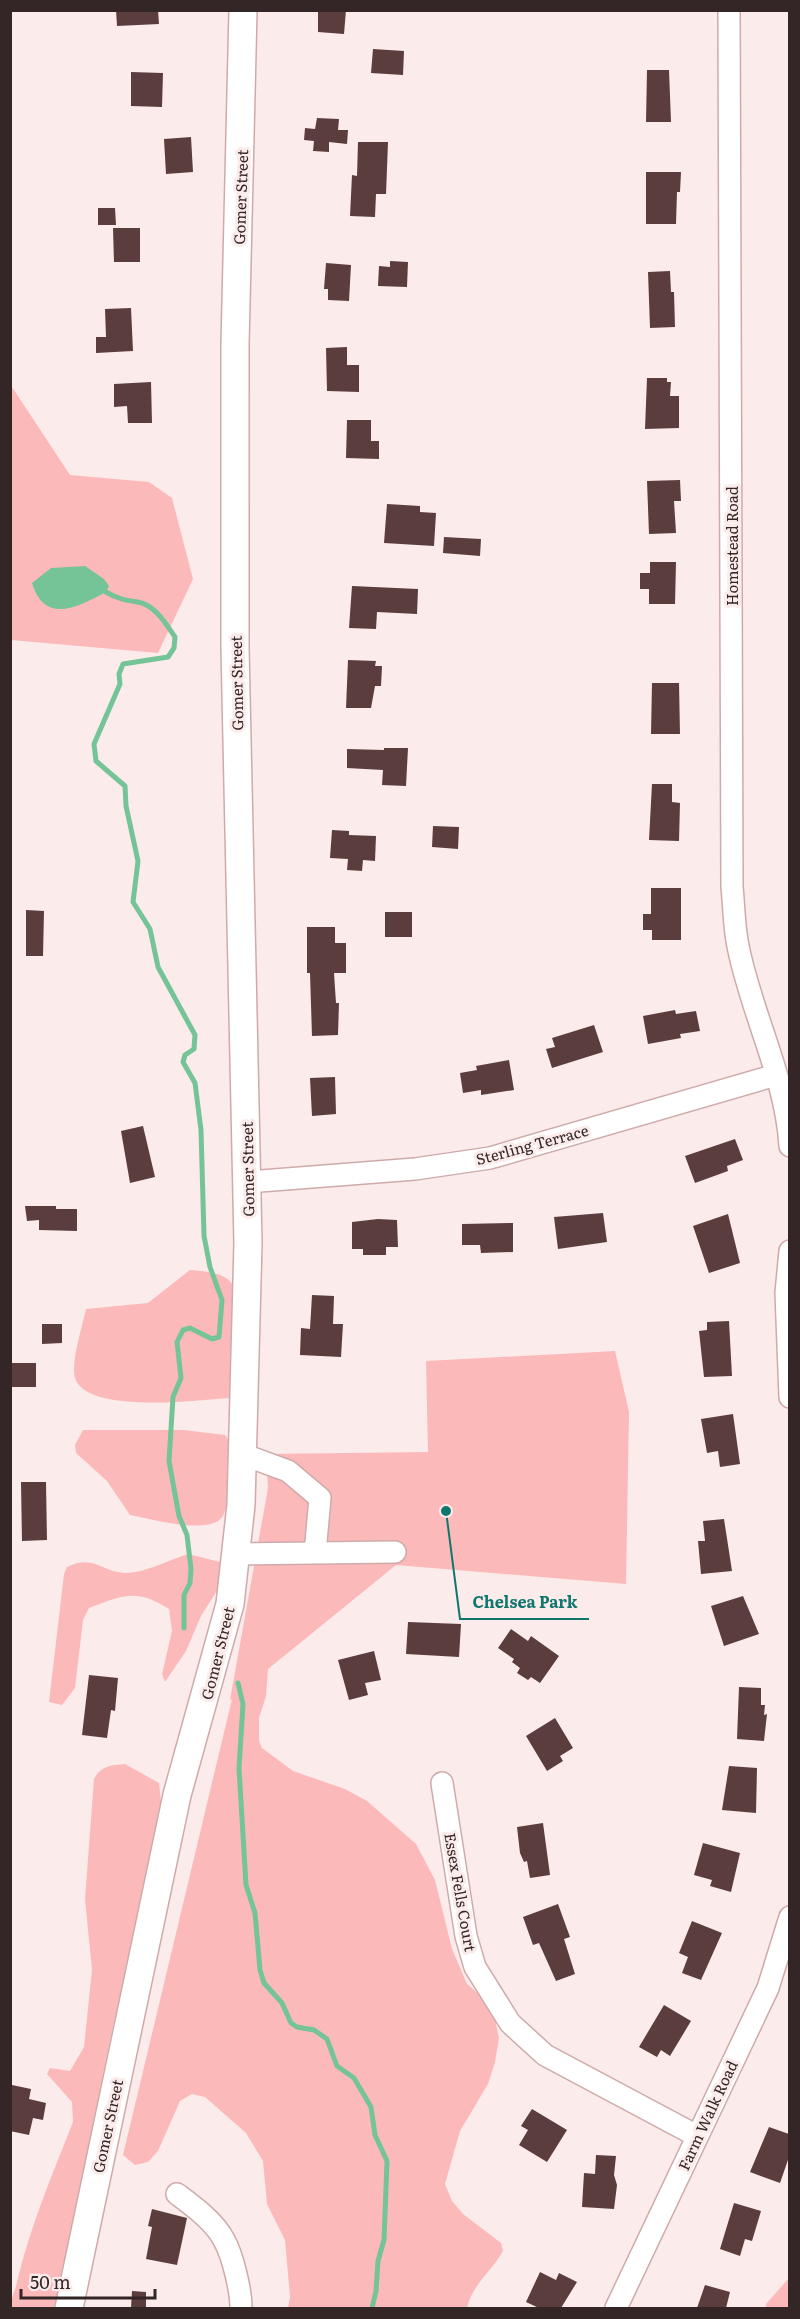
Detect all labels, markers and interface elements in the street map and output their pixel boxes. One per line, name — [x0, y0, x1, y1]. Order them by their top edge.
street label: Gomer Street — [227, 149, 253, 245]
street label: Homestead Road — [720, 486, 743, 606]
street label: Gomer Street — [224, 635, 248, 731]
street label: Sterling Terrace — [473, 1118, 591, 1170]
street label: Gomer Street — [235, 1121, 259, 1217]
callout: Chelsea Park — [460, 1585, 589, 1619]
text: Chelsea Park — [472, 1589, 578, 1613]
street label: Gomer Street — [194, 1604, 240, 1702]
street label: Essex Fells Court — [439, 1831, 483, 1953]
street label: Farm Walk Road — [671, 2056, 743, 2174]
street label: Gomer Street — [86, 2077, 128, 2175]
scale bar — [21, 2262, 154, 2300]
text: 50 m — [30, 2268, 71, 2295]

